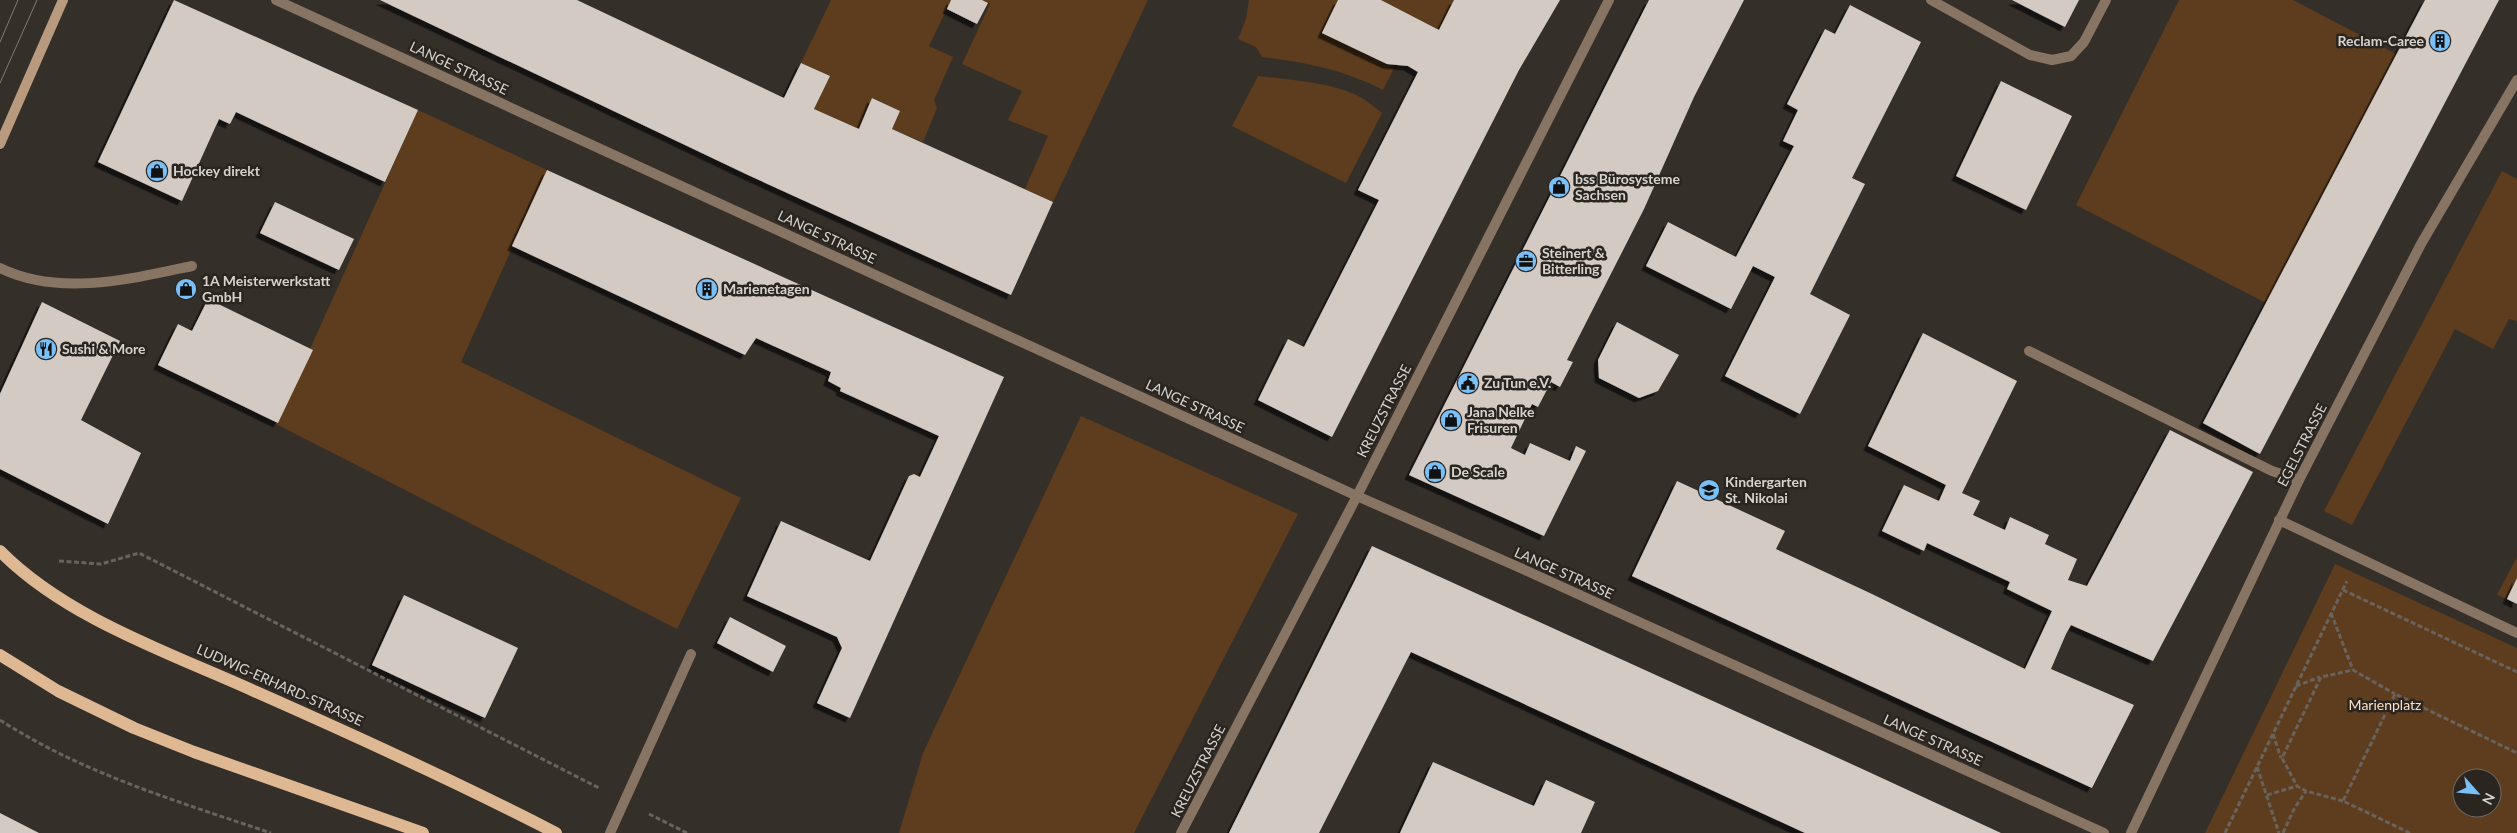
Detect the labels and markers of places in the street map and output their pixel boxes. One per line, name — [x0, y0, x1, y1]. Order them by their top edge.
building icon: Reclam-Caree — [2428, 29, 2452, 53]
place label: Reclam-Caree — [2337, 32, 2425, 49]
shop icon: Hockey direkt — [145, 159, 169, 183]
place label: Hockey direkt — [173, 162, 261, 179]
place label: bss Bürosysteme Sachsen — [1575, 170, 1680, 203]
shop icon: bss Bürosysteme Sachsen — [1547, 175, 1571, 199]
place label: Steinert & Bitterling — [1542, 244, 1606, 277]
office icon: Steinert & Bitterling — [1514, 249, 1538, 273]
place label: 1A Meisterwerkstatt GmbH — [202, 272, 330, 305]
shop icon: 1A Meisterwerkstatt GmbH — [174, 277, 198, 301]
building icon: Marienetagen — [695, 277, 719, 301]
place label: Marienetagen — [723, 280, 810, 297]
restaurant icon: Sushi & More — [34, 337, 58, 361]
place label: Sushi & More — [62, 340, 146, 357]
public building icon: Zu Tun e.V. — [1456, 371, 1480, 395]
place label: Zu Tun e.V. — [1484, 374, 1551, 391]
place label: Jana Nelke Frisuren — [1467, 403, 1535, 436]
shop icon: Jana Nelke Frisuren — [1439, 408, 1463, 432]
shop icon: De Scale — [1423, 460, 1447, 484]
place label: De Scale — [1451, 463, 1505, 480]
place label: Kindergarten St. Nikolai — [1725, 473, 1807, 506]
school or university icon: Kindergarten St. Nikolai — [1697, 478, 1721, 502]

